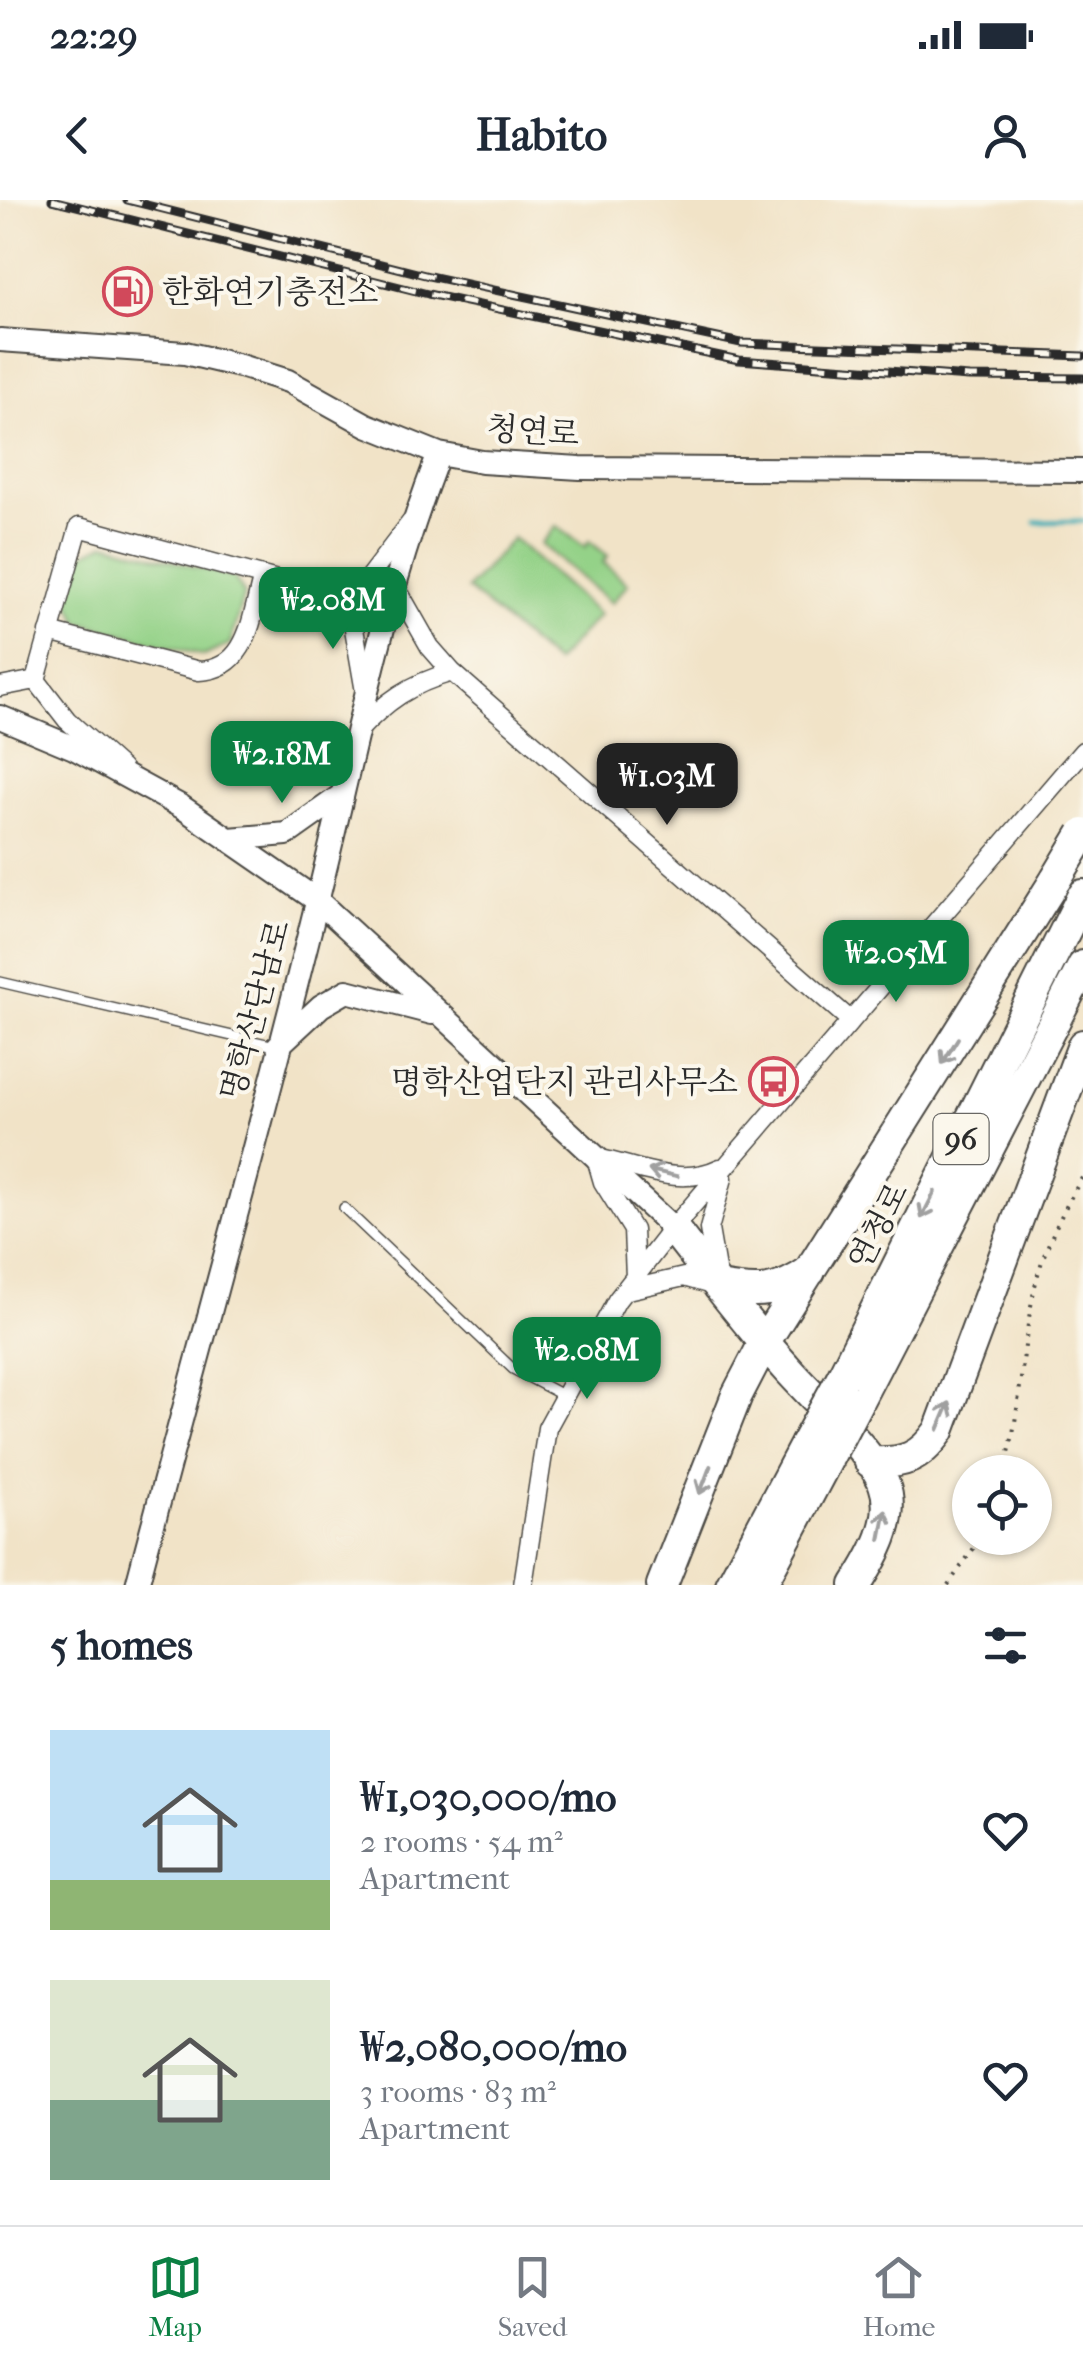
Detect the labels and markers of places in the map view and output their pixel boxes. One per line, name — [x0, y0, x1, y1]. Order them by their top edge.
fuel station icon: 한화연기충전소 — [101, 266, 153, 318]
place label: 한화연기충전소 — [162, 274, 378, 311]
pin: ₩2.08M — [252, 567, 414, 652]
pin: ₩2.18M — [201, 721, 363, 806]
pin: ₩1.03M — [586, 743, 748, 828]
pin: ₩2.05M — [815, 920, 977, 1005]
bus stop icon: 명학산업단지 관리사무소 — [747, 1056, 799, 1108]
place label: 명학산업단지 관리사무소 — [391, 1064, 738, 1101]
pin: ₩2.08M — [506, 1317, 668, 1402]

